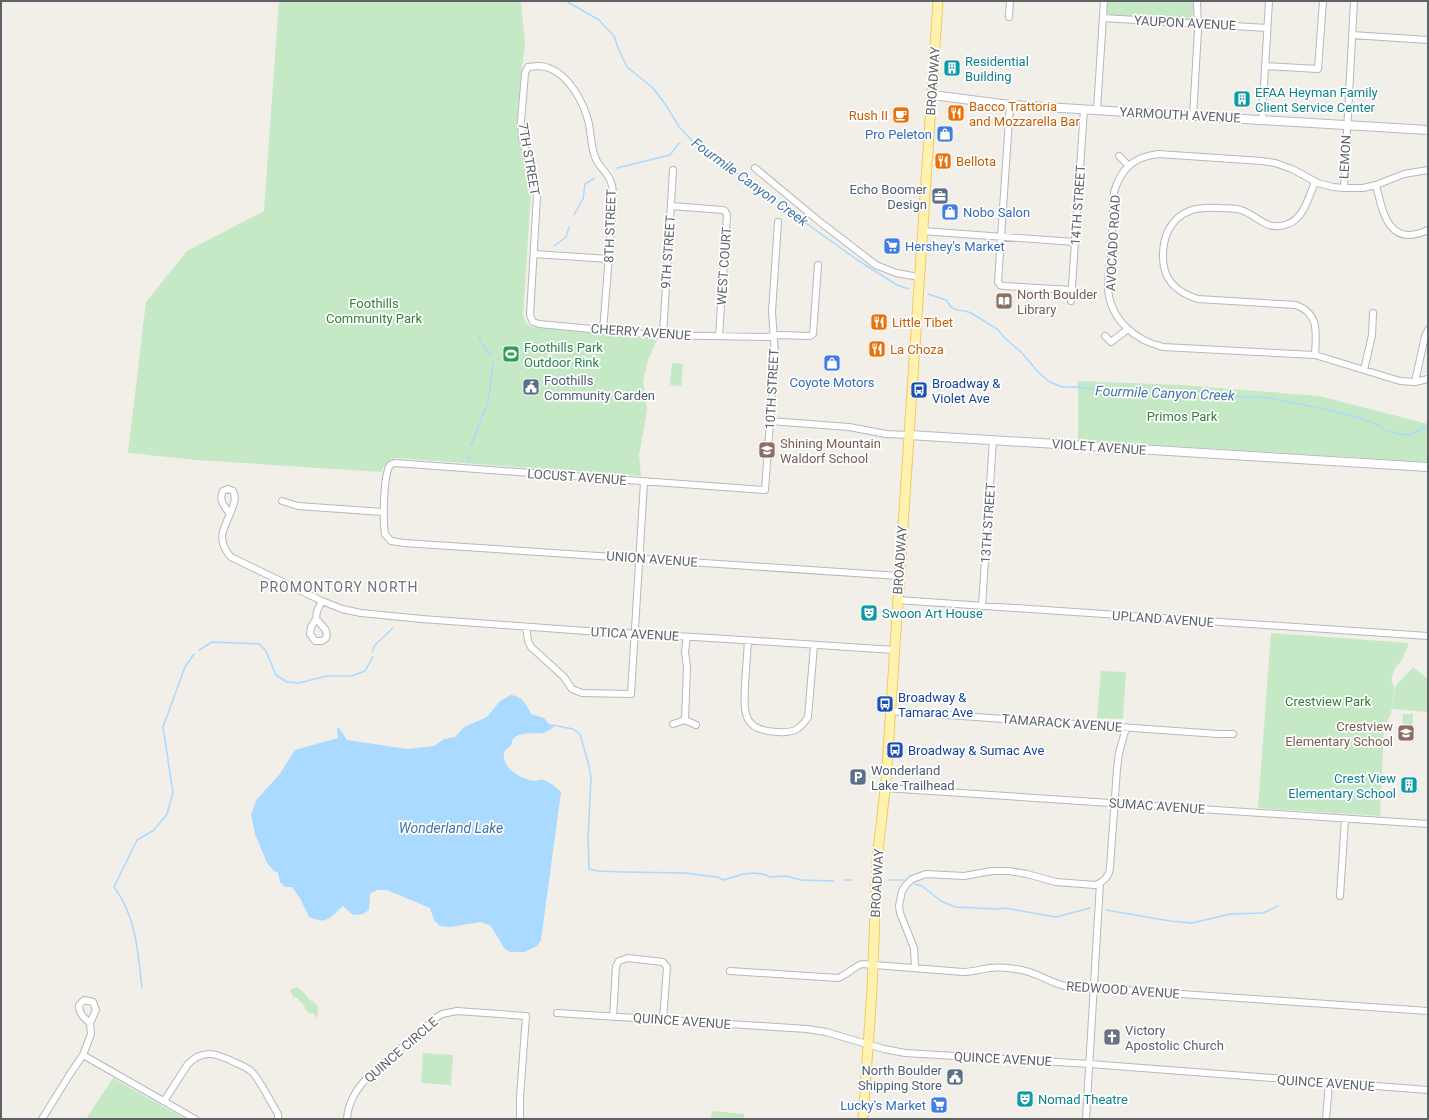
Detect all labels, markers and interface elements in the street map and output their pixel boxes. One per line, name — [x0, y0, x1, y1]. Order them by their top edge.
street label: YAUPON AVENUE — [1134, 13, 1236, 33]
street label: BROADWAY — [923, 46, 943, 116]
place label: Residential Building — [965, 54, 1029, 84]
building icon: Residential Building — [942, 58, 962, 78]
place label: EFAA Heyman Family Client Service Center — [1255, 85, 1378, 115]
building icon: EFAA Heyman Family Client Service Center — [1232, 89, 1252, 109]
place label: Bacco Trattoria and Mozzarella Bar — [969, 99, 1080, 129]
restaurant icon: Bacco Trattoria and Mozzarella Bar — [946, 103, 966, 123]
street label: YARMOUTH AVENUE — [1119, 104, 1241, 126]
cafe icon: Rush II — [891, 105, 911, 125]
place label: Rush II — [849, 108, 888, 123]
street label: 7TH STREET — [515, 121, 543, 197]
shop icon: Pro Peleton — [935, 124, 955, 144]
place label: Pro Peleton — [865, 127, 932, 142]
water label: Fourmile Canyon Creek — [689, 134, 812, 230]
street label: LEMON — [1336, 135, 1354, 179]
restaurant icon: Bellota — [933, 151, 953, 171]
place label: Bellota — [956, 154, 996, 169]
street label: 14TH STREET — [1068, 164, 1088, 246]
place label: Echo Boomer Design — [850, 182, 928, 212]
office icon: Echo Boomer Design — [930, 186, 950, 206]
street label: 8TH STREET — [601, 189, 619, 263]
street label: AVOCADO ROAD — [1103, 194, 1123, 292]
shop icon: Nobo Salon — [940, 202, 960, 222]
place label: Nobo Salon — [963, 205, 1030, 220]
street label: 9TH STREET — [658, 214, 678, 289]
street label: WEST COURT — [714, 226, 734, 306]
supermarket icon: Hershey's Market — [882, 236, 902, 256]
place label: Hershey's Market — [905, 239, 1005, 254]
place label: North Boulder Library — [1017, 287, 1098, 317]
library icon: North Boulder Library — [994, 291, 1014, 311]
park label: Foothills Community Park — [326, 296, 422, 326]
restaurant icon: Little Tibet — [869, 312, 889, 332]
place label: Little Tibet — [892, 315, 953, 330]
street label: CHERRY AVENUE — [590, 321, 692, 343]
restaurant icon: La Choza — [867, 339, 887, 359]
place label: Foothills Park Outdoor Rink — [524, 340, 603, 370]
place label: La Choza — [890, 342, 944, 357]
sports icon: Foothills Park Outdoor Rink — [501, 344, 521, 364]
street label: 10TH STREET — [762, 348, 782, 430]
shop icon: Coyote Motors — [822, 353, 842, 373]
place label: Foothills Community Carden — [544, 373, 655, 403]
place label: Coyote Motors — [789, 375, 875, 390]
place label: Broadway & Violet Ave — [932, 376, 1001, 406]
public building icon: Foothills Community Carden — [521, 377, 541, 397]
bus stop icon: Broadway & Violet Ave — [909, 380, 929, 400]
water label: Fourmile Canyon Creek — [1095, 383, 1236, 403]
park label: Primos Park — [1147, 409, 1218, 424]
place label: Shining Mountain Waldorf School — [780, 436, 881, 466]
street label: VIOLET AVENUE — [1051, 436, 1147, 458]
school or university icon: Shining Mountain Waldorf School — [757, 440, 777, 460]
street label: LOCUST AVENUE — [527, 466, 627, 488]
street label: 13TH STREET — [978, 482, 998, 564]
street label: BROADWAY — [890, 525, 910, 595]
street label: UNION AVENUE — [606, 548, 698, 570]
district label: PROMONTORY NORTH — [260, 579, 418, 595]
theatre icon: Swoon Art House — [859, 603, 879, 623]
place label: Swoon Art House — [882, 606, 983, 621]
street label: UPLAND AVENUE — [1112, 608, 1214, 630]
street label: UTICA AVENUE — [590, 624, 680, 644]
place label: Broadway & Tamarac Ave — [898, 690, 973, 720]
bus stop icon: Broadway & Tamarac Ave — [875, 694, 895, 714]
park label: Crestview Park — [1285, 694, 1371, 709]
street label: TAMARACK AVENUE — [1001, 711, 1123, 735]
place label: Crestview Elementary School — [1285, 719, 1393, 749]
school or university icon: Crestview Elementary School — [1396, 723, 1416, 743]
bus stop icon: Broadway & Sumac Ave — [885, 740, 905, 760]
place label: Broadway & Sumac Ave — [908, 743, 1044, 758]
place label: Wonderland Lake Trailhead — [871, 763, 955, 793]
parking icon: Wonderland Lake Trailhead — [848, 767, 868, 787]
place label: Crest View Elementary School — [1288, 771, 1396, 801]
building icon: Crest View Elementary School — [1399, 775, 1419, 795]
street label: SUMAC AVENUE — [1108, 795, 1206, 817]
water label: Wonderland Lake — [399, 820, 503, 836]
street label: BROADWAY — [868, 848, 886, 918]
street label: REDWOOD AVENUE — [1066, 979, 1180, 1001]
street label: QUINCE AVENUE — [633, 1010, 731, 1032]
street label: QUINCE CIRCLE — [361, 1014, 441, 1086]
place label: Victory Apostolic Church — [1125, 1023, 1224, 1053]
church icon: Victory Apostolic Church — [1102, 1027, 1122, 1047]
street label: QUINCE AVENUE — [954, 1049, 1052, 1069]
place label: North Boulder Shipping Store — [858, 1063, 943, 1093]
public building icon: North Boulder Shipping Store — [945, 1067, 965, 1087]
street label: QUINCE AVENUE — [1277, 1072, 1375, 1094]
theatre icon: Nomad Theatre — [1015, 1089, 1035, 1109]
place label: Nomad Theatre — [1038, 1092, 1128, 1107]
supermarket icon: Lucky's Market — [929, 1095, 949, 1115]
place label: Lucky's Market — [840, 1098, 926, 1113]

